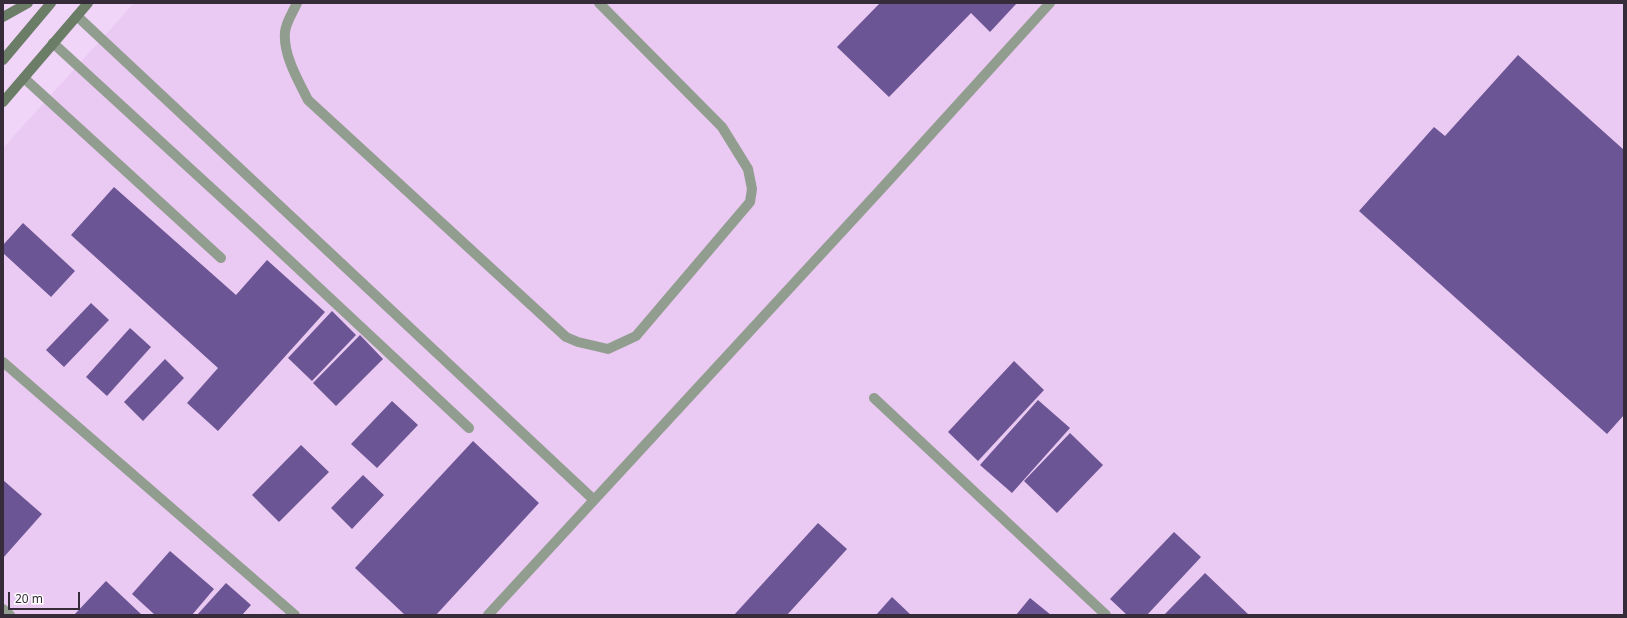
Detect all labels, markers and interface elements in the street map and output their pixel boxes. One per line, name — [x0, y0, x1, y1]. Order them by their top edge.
scale bar — [10, 584, 82, 610]
text: 20 m — [15, 590, 43, 607]

